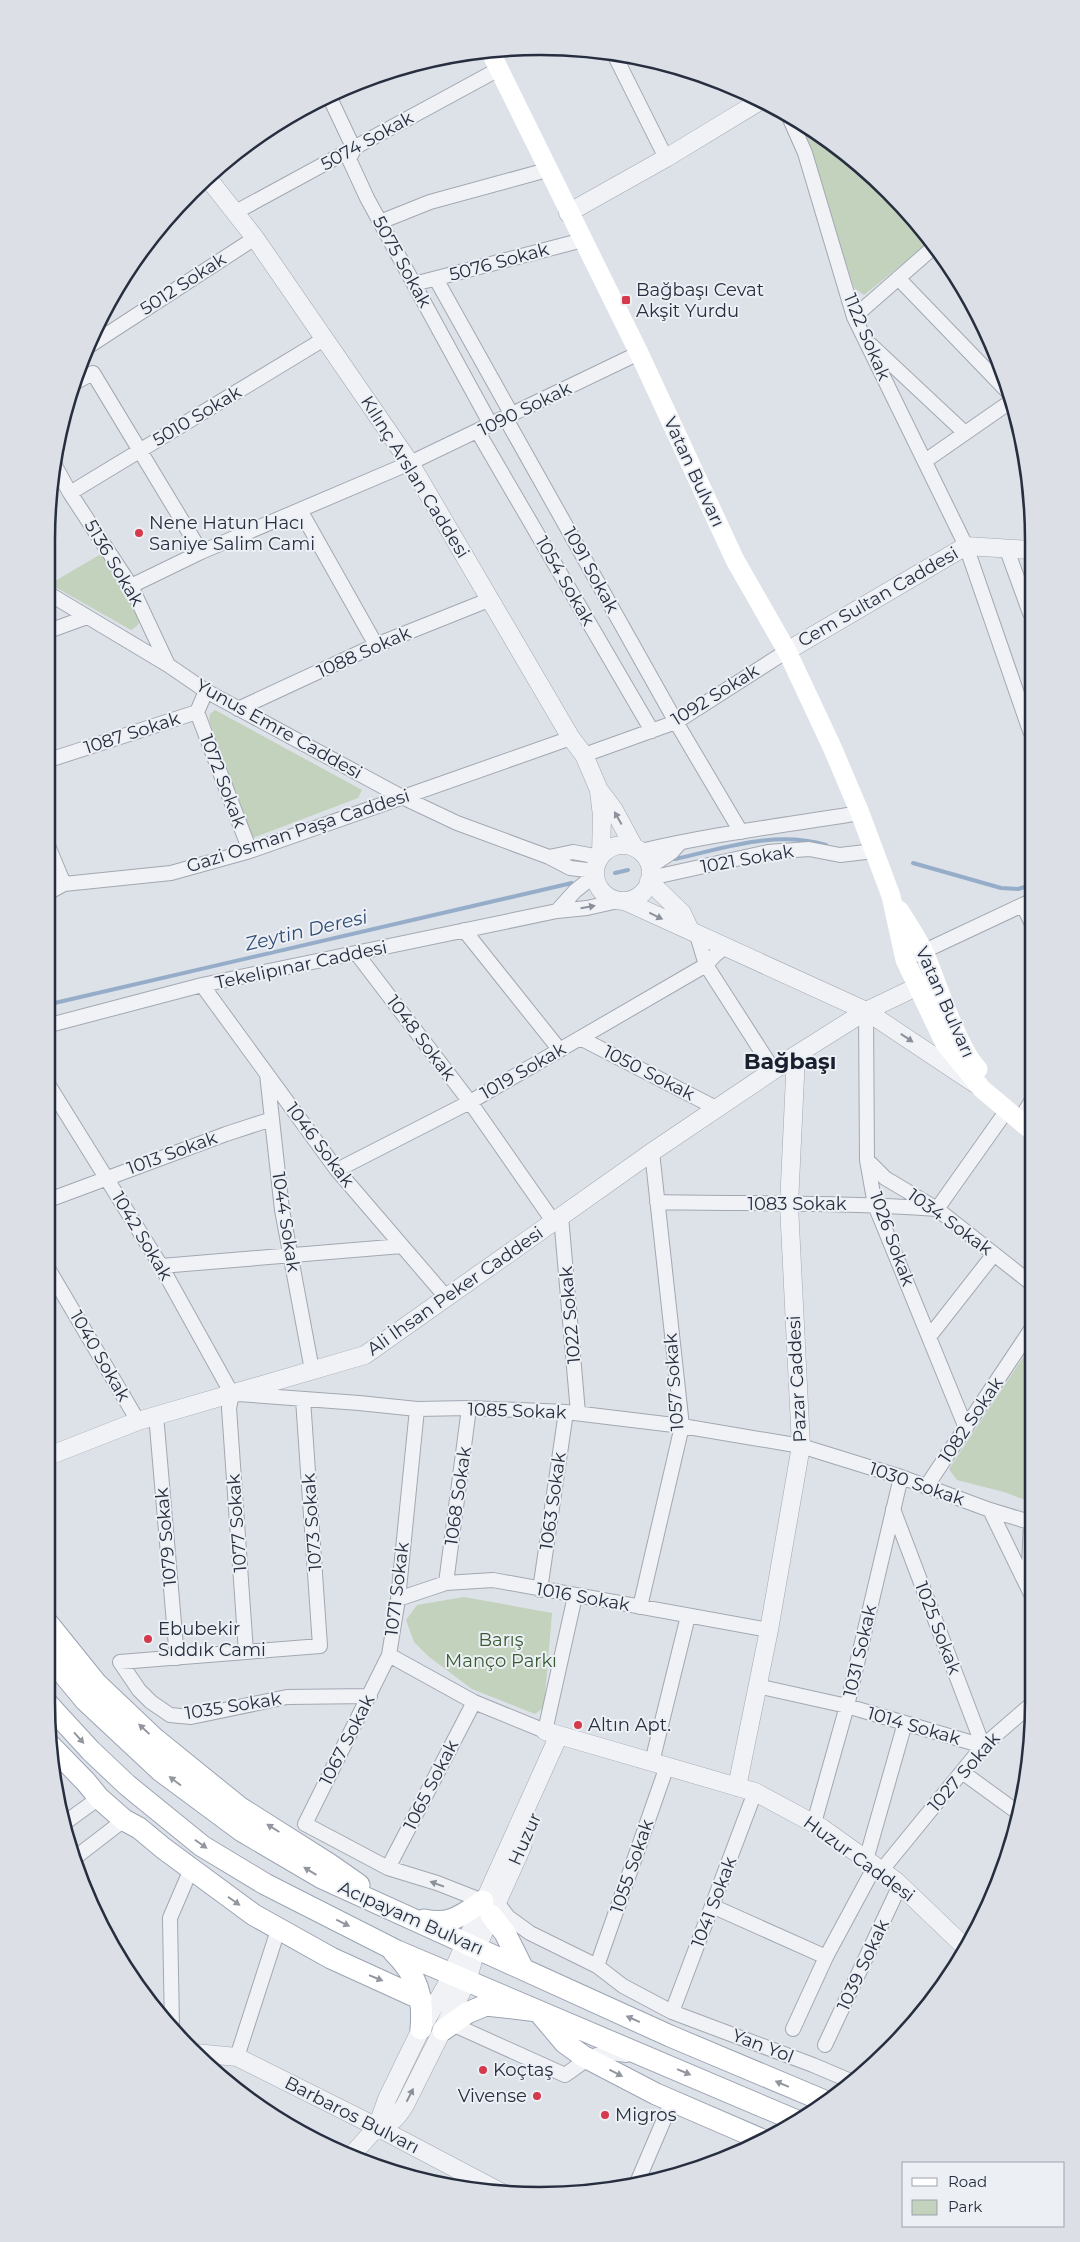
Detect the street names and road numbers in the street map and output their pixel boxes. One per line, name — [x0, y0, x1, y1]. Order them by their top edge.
street label: 5074 Sokak — [317, 106, 417, 175]
street label: 5075 Sokak — [368, 212, 436, 312]
street label: 5076 Sokak — [447, 238, 551, 286]
street label: 5012 Sokak — [136, 248, 230, 320]
street label: 1122 Sokak — [839, 290, 895, 384]
street label: 1090 Sokak — [475, 377, 575, 441]
street label: 5010 Sokak — [149, 381, 246, 451]
street label: Kılınç Arslan Caddesi — [356, 392, 474, 562]
street label: Vatan Bulvarı — [659, 413, 729, 531]
street label: 5136 Sokak — [80, 516, 148, 610]
street label: 1091 Sokak — [558, 523, 624, 617]
street label: 1054 Sokak — [531, 532, 600, 630]
street label: Cem Sultan Caddesi — [794, 542, 962, 652]
street label: 1088 Sokak — [314, 621, 415, 682]
street label: 1092 Sokak — [667, 659, 763, 730]
street label: Yunus Emre Caddesi — [192, 674, 366, 784]
street label: 1087 Sokak — [81, 707, 183, 759]
street label: 1072 Sokak — [195, 731, 251, 831]
street label: Gazi Osman Paşa Caddesi — [184, 784, 412, 878]
street label: 1021 Sokak — [699, 840, 796, 878]
street label: Tekelipınar Caddesi — [213, 936, 389, 994]
street label: Vatan Bulvarı — [911, 943, 979, 1061]
street label: 1048 Sokak — [382, 991, 460, 1085]
street label: 1019 Sokak — [476, 1038, 570, 1104]
street label: 1050 Sokak — [600, 1041, 699, 1106]
street label: 1046 Sokak — [281, 1098, 359, 1192]
street label: 1013 Sokak — [124, 1126, 220, 1179]
street label: 1044 Sokak — [267, 1170, 305, 1274]
street label: 1034 Sokak — [903, 1184, 997, 1260]
street label: 1042 Sokak — [107, 1188, 177, 1285]
street label: 1026 Sokak — [865, 1189, 919, 1289]
street label: 1083 Sokak — [747, 1193, 847, 1215]
street label: Ali İhsan Peker Caddesi — [363, 1222, 547, 1360]
street label: 1022 Sokak — [555, 1265, 585, 1365]
street label: 1040 Sokak — [65, 1307, 135, 1406]
street label: Pazar Caddesi — [783, 1315, 811, 1443]
street label: 1057 Sokak — [660, 1332, 688, 1432]
street label: 1082 Sokak — [934, 1373, 1008, 1467]
street label: 1085 Sokak — [467, 1398, 567, 1424]
street label: 1068 Sokak — [440, 1445, 476, 1547]
street label: 1063 Sokak — [535, 1450, 571, 1551]
street label: 1030 Sokak — [866, 1457, 968, 1511]
street label: 1073 Sokak — [298, 1472, 326, 1572]
street label: 1077 Sokak — [223, 1473, 251, 1573]
street label: 1079 Sokak — [151, 1487, 181, 1587]
street label: 1071 Sokak — [380, 1540, 414, 1637]
street label: 1016 Sokak — [534, 1578, 632, 1616]
street label: 1025 Sokak — [910, 1578, 966, 1678]
street label: 1031 Sokak — [839, 1603, 881, 1699]
street label: 1035 Sokak — [183, 1687, 283, 1724]
street label: 1067 Sokak — [315, 1691, 379, 1789]
street label: 1014 Sokak — [865, 1702, 963, 1750]
street label: 1027 Sokak — [923, 1728, 1005, 1816]
street label: 1065 Sokak — [399, 1736, 463, 1834]
street label: Huzur — [504, 1809, 546, 1869]
street label: Huzur Caddesi — [799, 1811, 919, 1907]
street label: 1055 Sokak — [606, 1816, 658, 1916]
street label: 1041 Sokak — [687, 1853, 741, 1950]
street label: Acıpayam Bulvarı — [335, 1876, 487, 1960]
street label: 1039 Sokak — [832, 1916, 894, 2014]
street label: Yan Yol — [729, 2024, 797, 2068]
street label: Barbaros Bulvarı — [281, 2072, 423, 2158]

